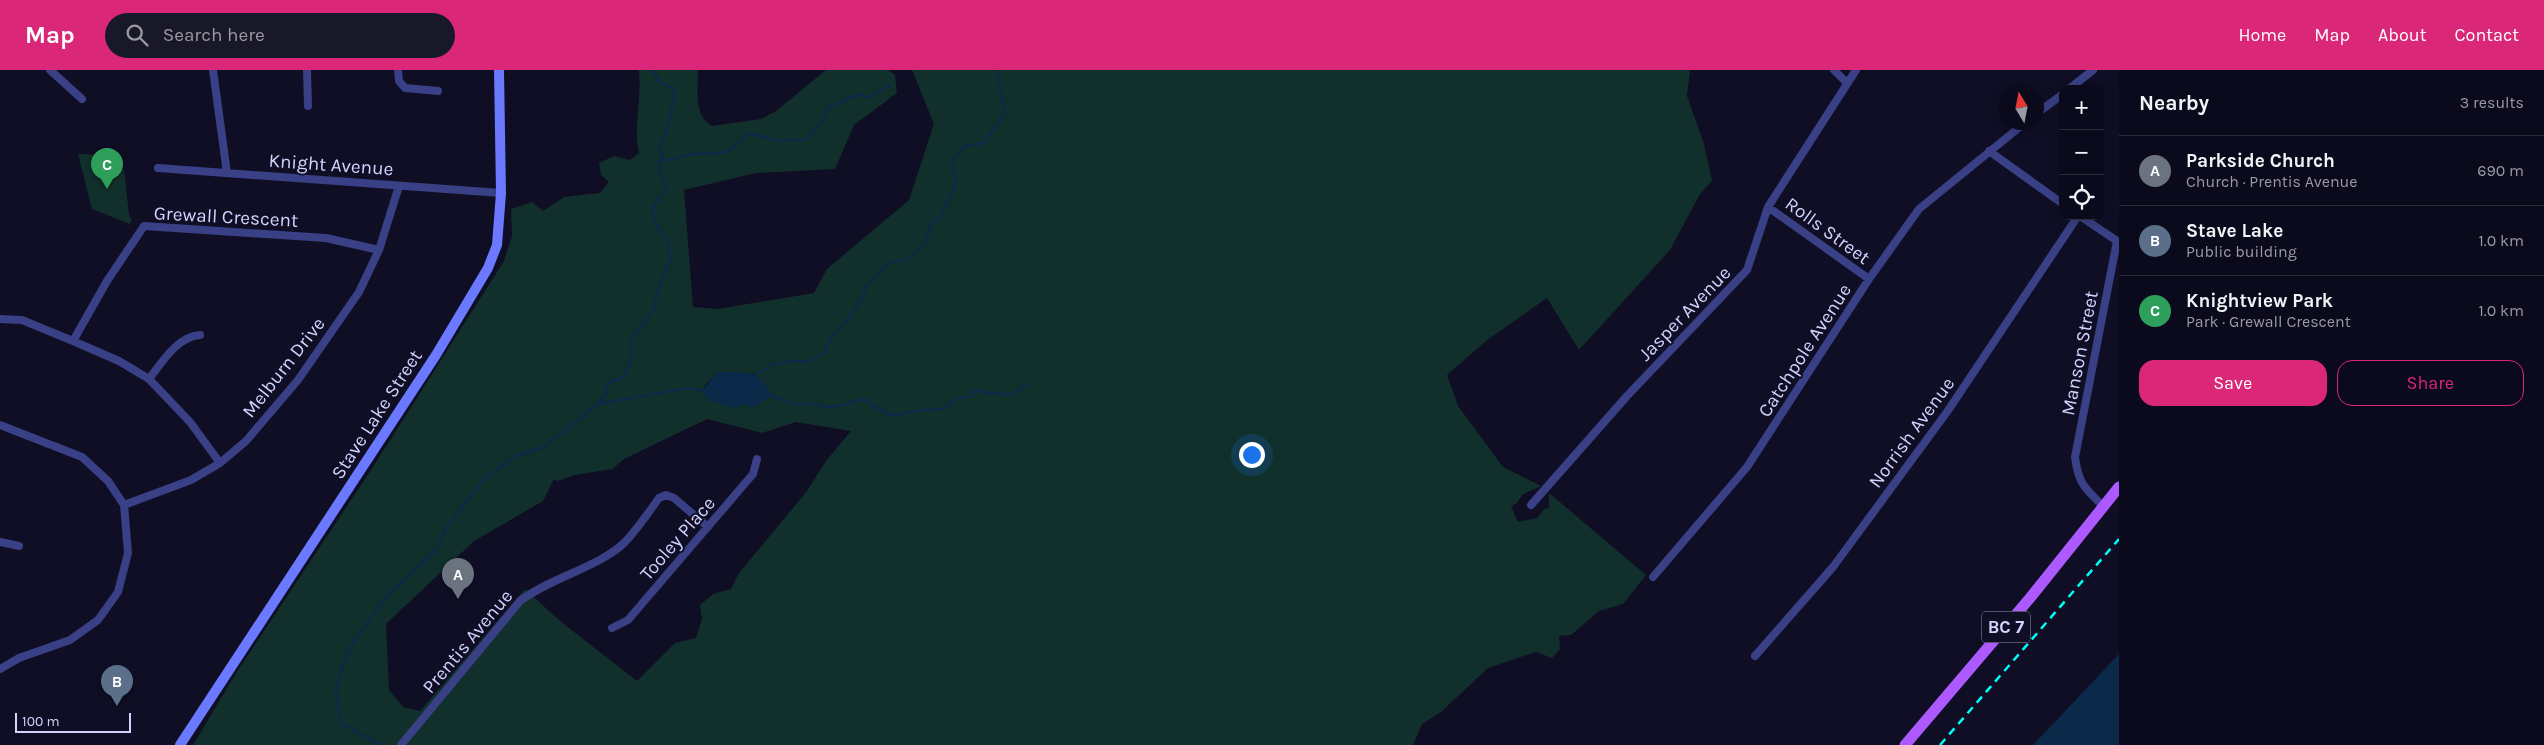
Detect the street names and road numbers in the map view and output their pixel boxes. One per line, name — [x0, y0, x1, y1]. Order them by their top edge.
street label: Knight Avenue — [268, 150, 394, 180]
street label: Rolls Street — [1781, 193, 1874, 269]
street label: Grewall Crescent — [153, 202, 299, 232]
street label: Jasper Avenue — [1634, 262, 1735, 366]
street label: Catchpole Avenue — [1754, 280, 1856, 421]
street label: Manson Street — [2057, 289, 2103, 417]
street label: Melburn Drive — [238, 313, 330, 422]
street label: Stave Lake Street — [327, 346, 427, 483]
street label: Norrish Avenue — [1864, 373, 1959, 492]
street label: Tooley Place — [636, 493, 720, 585]
street label: Prentis Avenue — [418, 585, 517, 698]
road number: BC 7 — [1982, 612, 2030, 642]

